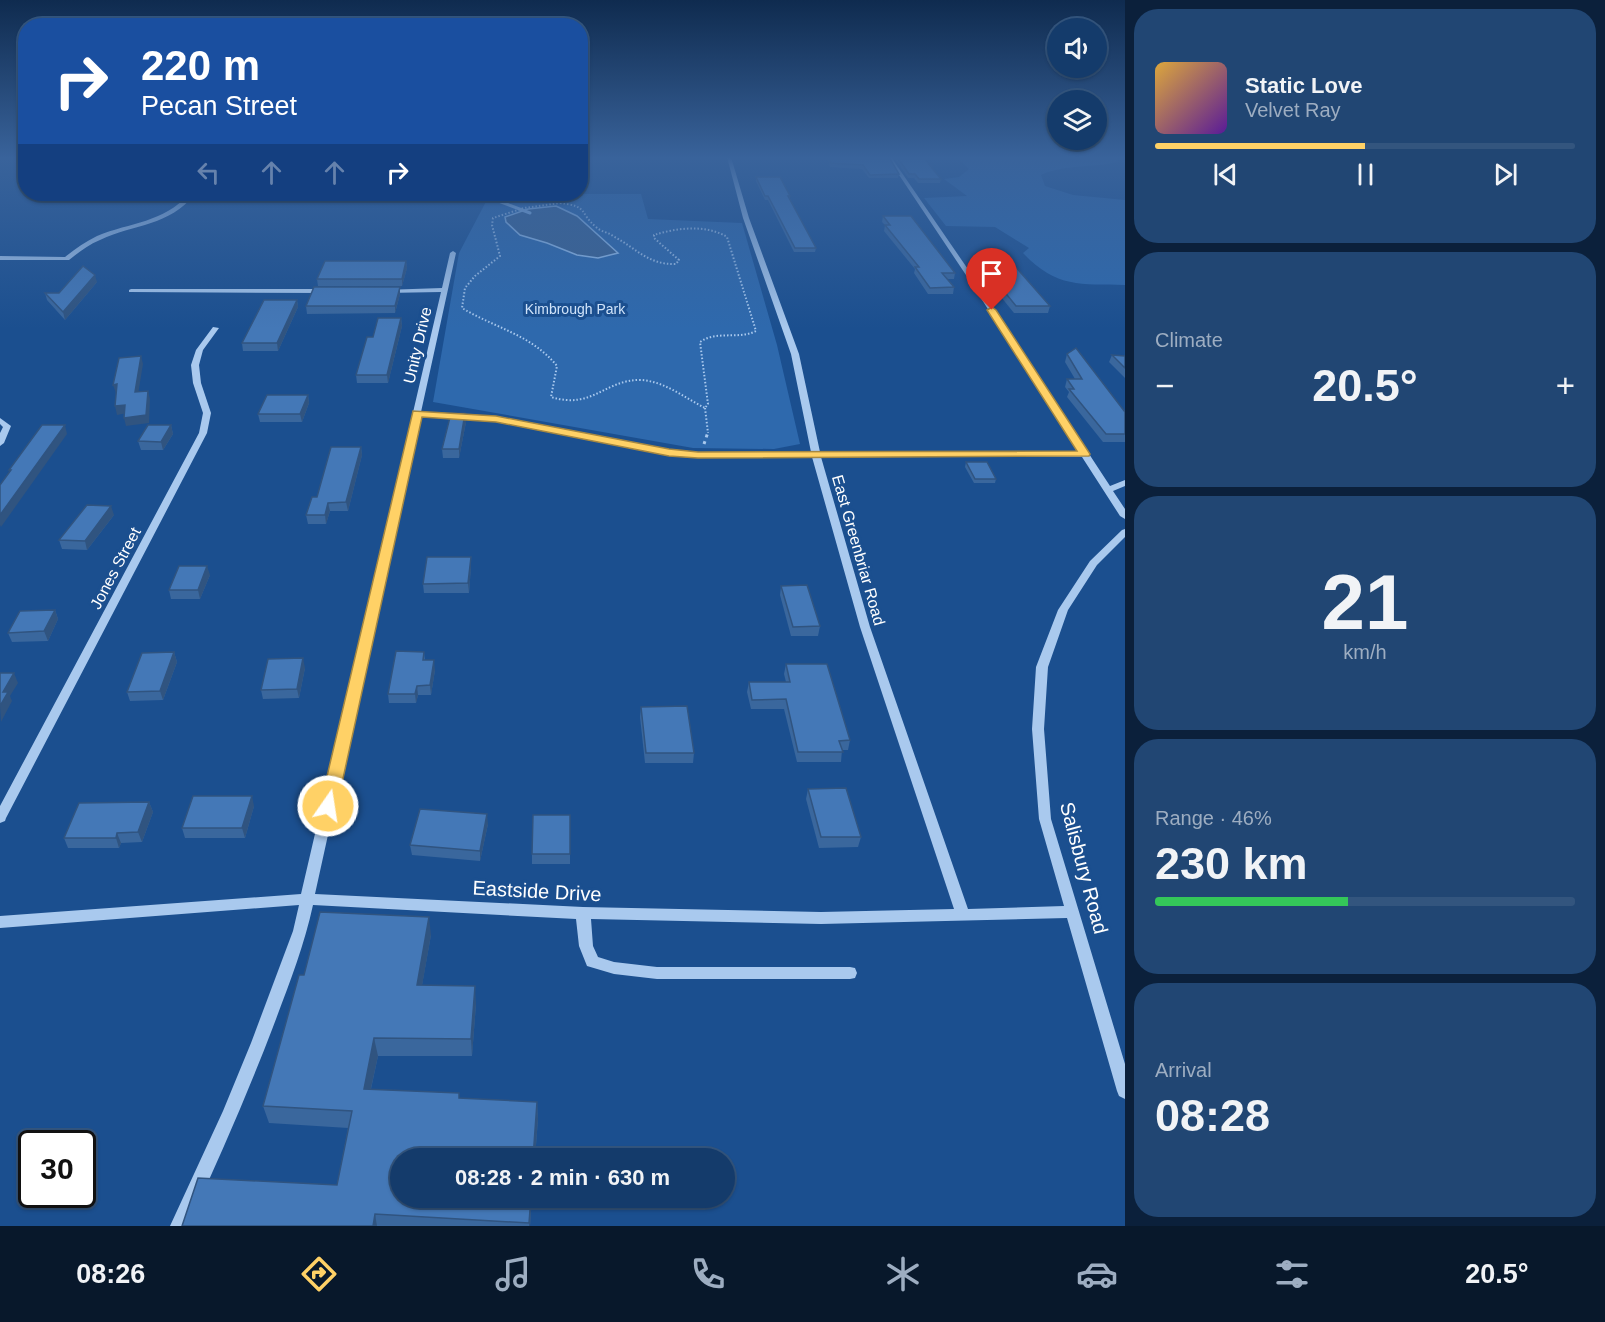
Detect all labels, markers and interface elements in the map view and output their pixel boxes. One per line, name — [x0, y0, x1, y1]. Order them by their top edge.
map controls — [1047, 18, 1107, 150]
button: sound — [1047, 18, 1107, 78]
icon: right — [42, 42, 120, 120]
text: 220 m — [141, 42, 260, 89]
text: Static Love — [1245, 73, 1362, 98]
button: layers — [1047, 90, 1107, 150]
text: Pecan Street — [141, 91, 297, 121]
text: Velvet Ray — [1245, 99, 1341, 121]
icon: left — [192, 156, 225, 189]
icon: ahead — [255, 156, 288, 189]
icon: ahead — [318, 156, 351, 189]
icon: right — [381, 156, 414, 189]
icon: previous — [1209, 158, 1242, 191]
icon: pause — [1349, 158, 1382, 191]
icon: next — [1489, 158, 1522, 191]
pin — [966, 248, 1017, 310]
icon: arrive — [975, 257, 1008, 290]
park label: Kimbrough Park — [525, 301, 626, 317]
street label: Unity Drive — [400, 305, 435, 385]
text: Climate — [1155, 329, 1223, 351]
text: 20.5° — [1312, 360, 1418, 411]
text: − — [1155, 367, 1174, 404]
text: + — [1556, 367, 1575, 404]
street label: East Greenbriar Road — [829, 473, 888, 627]
street label: Jones Street — [87, 524, 144, 612]
text: 21 — [1322, 558, 1408, 646]
text: km/h — [1343, 641, 1387, 663]
position arrow — [296, 774, 360, 838]
street label: Salisbury Road — [1056, 800, 1112, 936]
text: Range · 46% — [1155, 807, 1272, 829]
text: 230 km — [1155, 838, 1308, 889]
street label: Eastside Drive — [472, 877, 602, 905]
text: Arrival — [1155, 1059, 1212, 1081]
text: 08:28 — [1155, 1090, 1270, 1141]
speed limit sign: 30 — [18, 1130, 96, 1208]
text: 08:28 · 2 min · 630 m — [455, 1165, 670, 1190]
icon: directions — [298, 1253, 340, 1295]
icon: music — [492, 1253, 534, 1295]
icon: phone — [687, 1253, 729, 1295]
icon: climate — [882, 1253, 924, 1295]
icon: car — [1076, 1253, 1118, 1295]
icon: filters — [1271, 1253, 1313, 1295]
text: 08:26 — [76, 1259, 145, 1289]
text: 20.5° — [1465, 1259, 1529, 1289]

